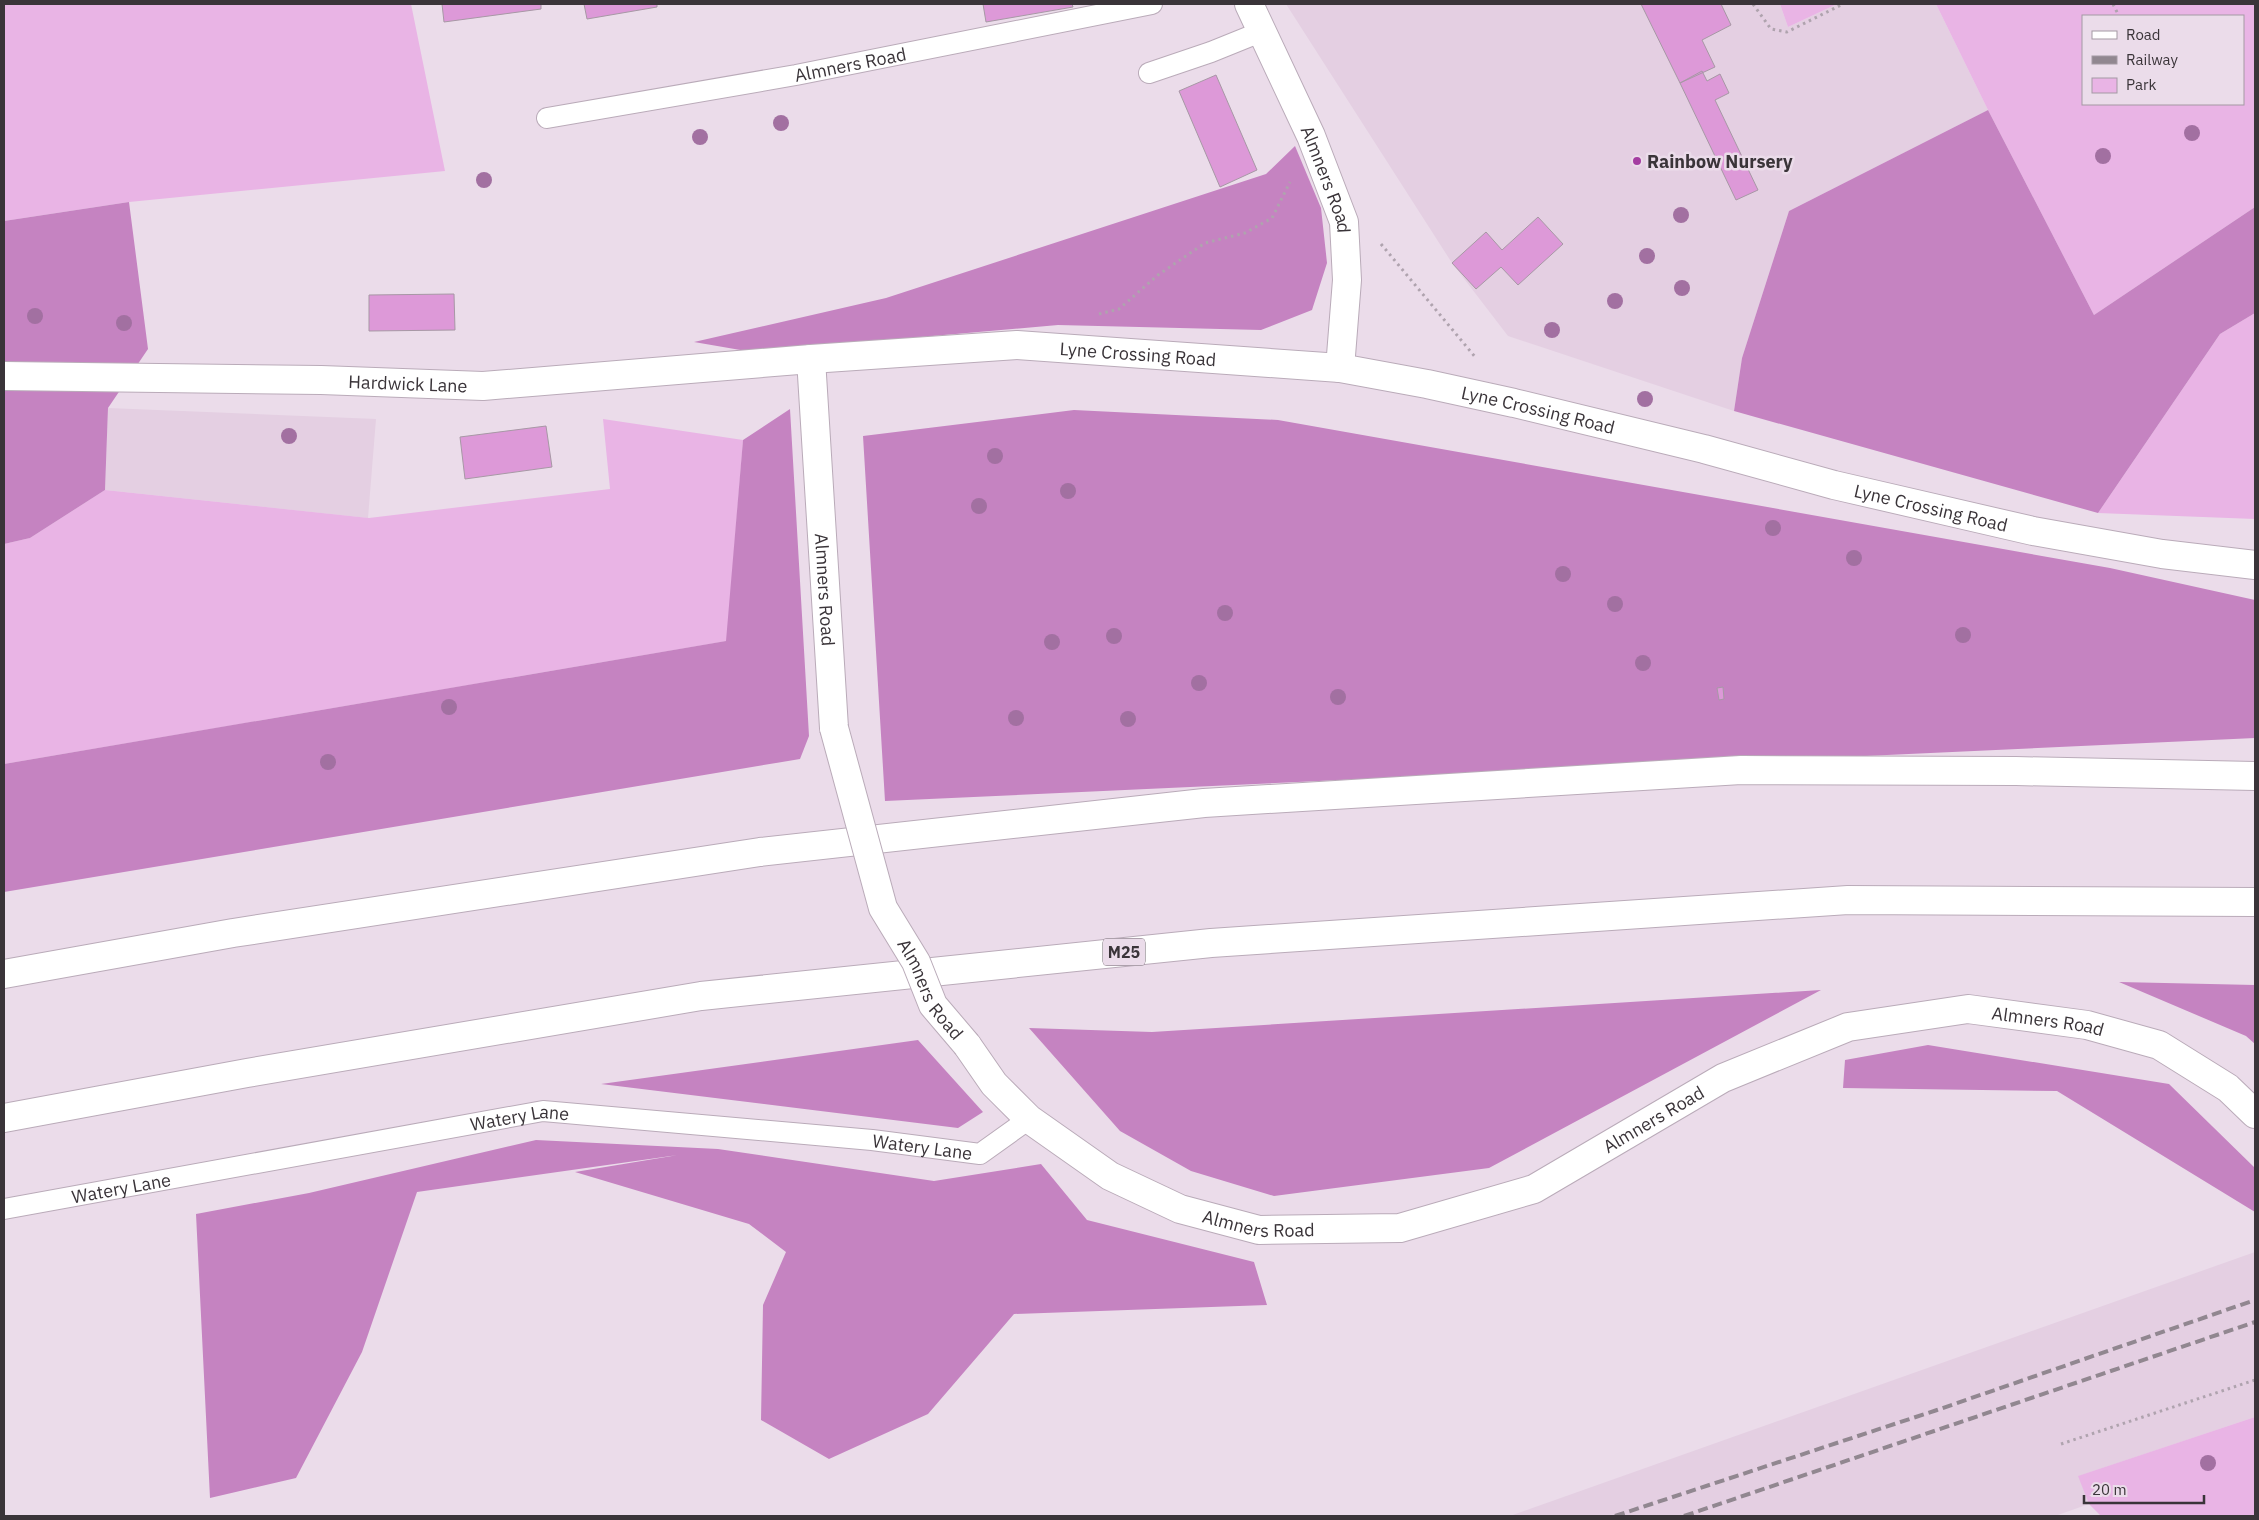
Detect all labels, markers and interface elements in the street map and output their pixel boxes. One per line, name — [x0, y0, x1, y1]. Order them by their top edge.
legend — [2082, 15, 2244, 105]
text: Road — [2126, 25, 2161, 44]
street label: Almners Road — [792, 42, 908, 87]
text: Railway — [2126, 50, 2179, 69]
text: Park — [2126, 75, 2156, 94]
street label: Almners Road — [1296, 122, 1356, 233]
place label: Rainbow Nursery — [1647, 150, 1793, 173]
marker: Rainbow Nursery — [1631, 155, 1643, 167]
street label: Lyne Crossing Road — [1059, 337, 1217, 371]
street label: Hardwick Lane — [348, 370, 468, 397]
street label: Lyne Crossing Road — [1459, 380, 1617, 439]
street label: Lyne Crossing Road — [1852, 479, 2010, 536]
street label: Almners Road — [810, 532, 840, 647]
street label: Almners Road — [893, 934, 969, 1044]
road number: M25 — [1103, 939, 1145, 966]
street label: Almners Road — [1990, 1001, 2107, 1041]
street label: Almners Road — [1599, 1080, 1708, 1158]
street label: Watery Lane — [468, 1099, 570, 1136]
street label: Watery Lane — [871, 1129, 974, 1164]
street label: Watery Lane — [70, 1167, 173, 1208]
street label: Almners Road — [1200, 1204, 1315, 1242]
scale bar — [2084, 1472, 2204, 1504]
text: 20 m — [2092, 1480, 2127, 1499]

